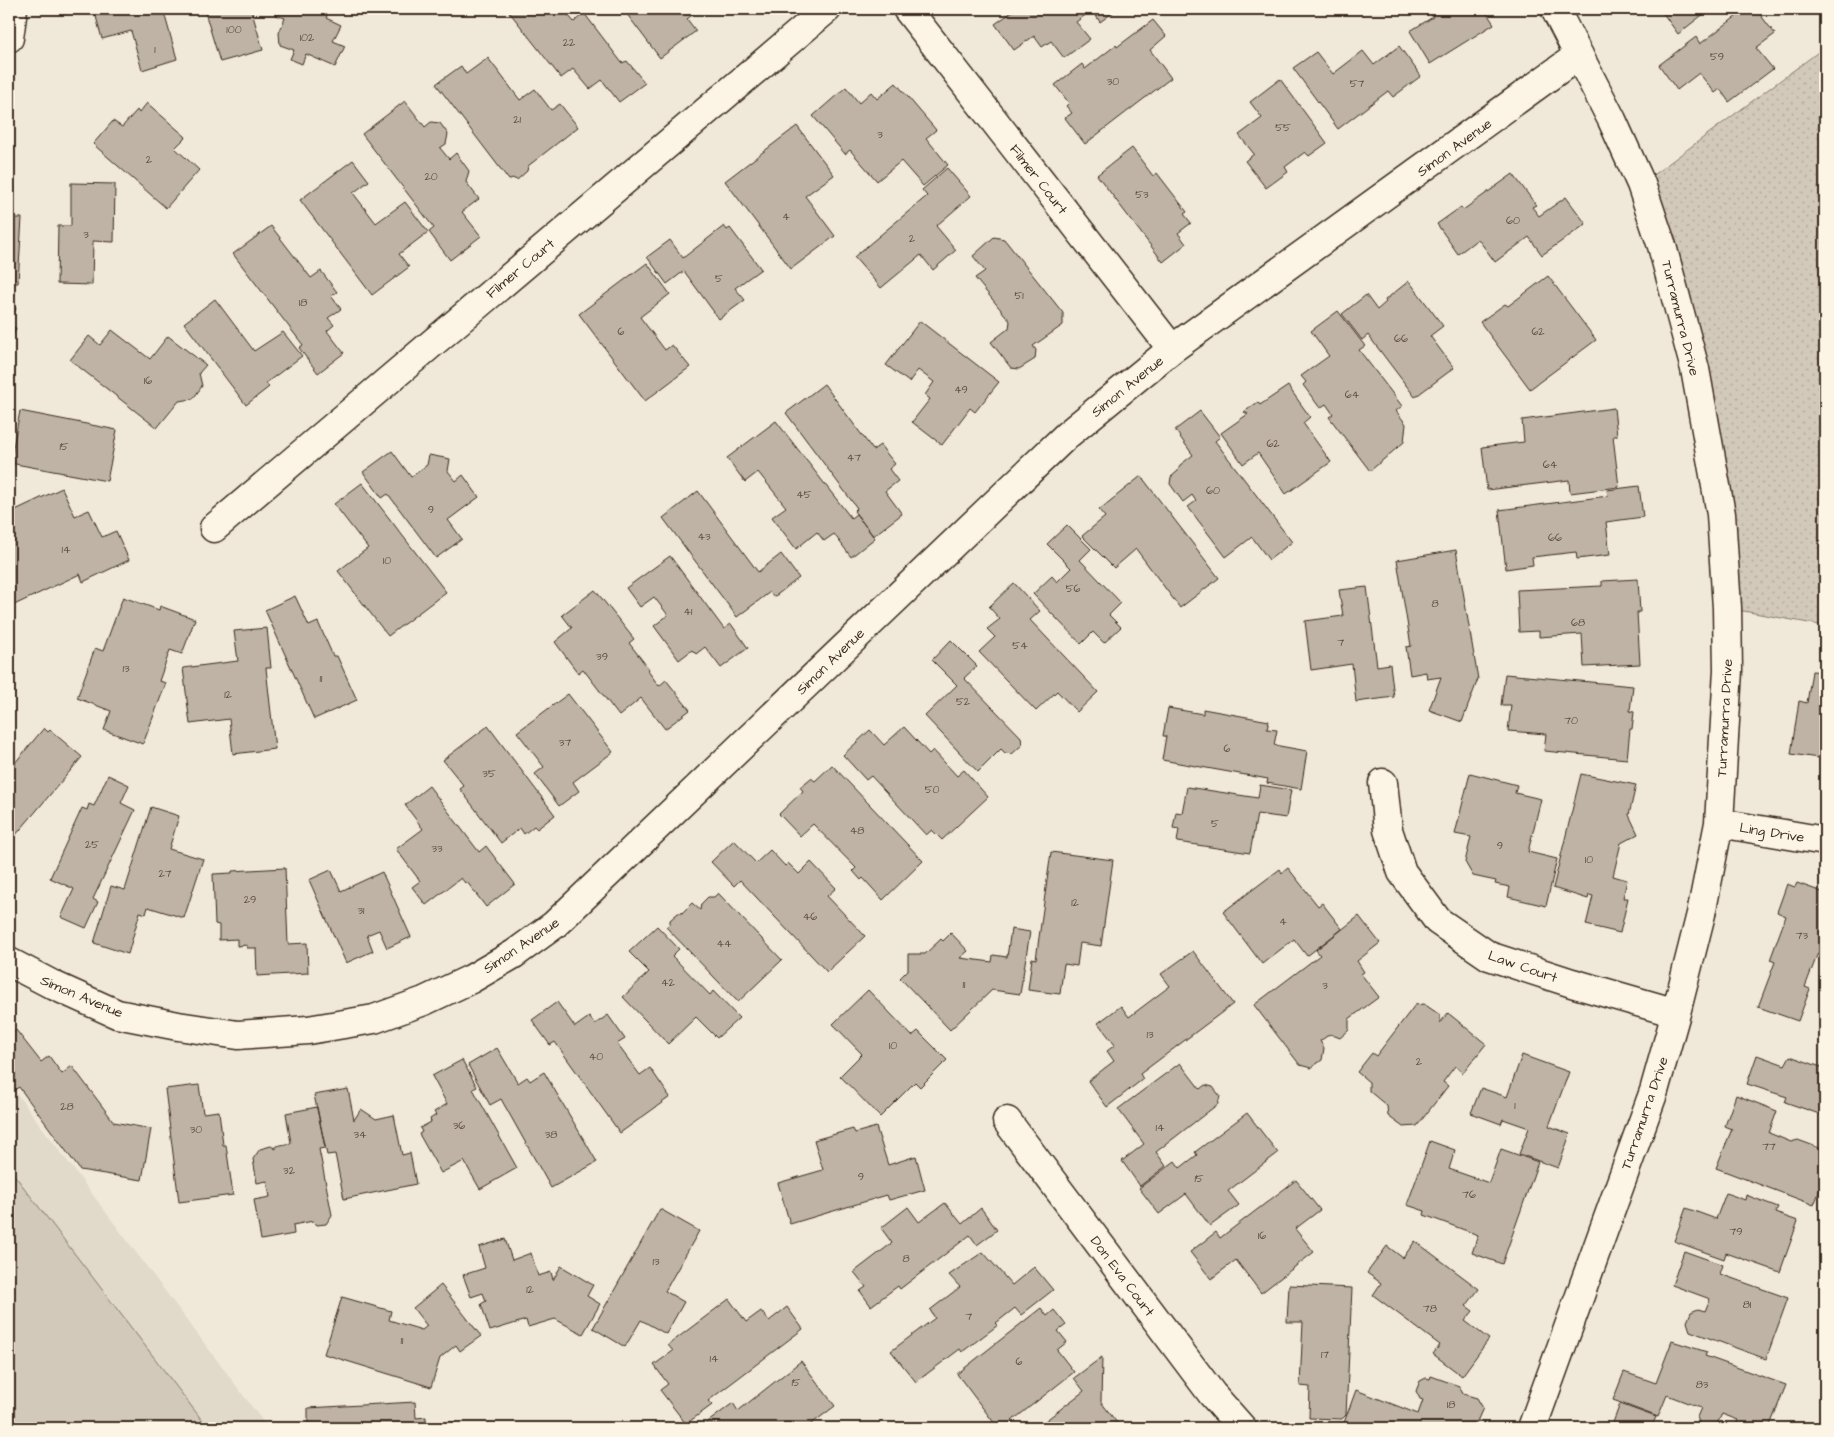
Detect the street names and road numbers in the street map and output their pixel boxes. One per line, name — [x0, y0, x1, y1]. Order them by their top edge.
street label: Simon Avenue — [1413, 114, 1496, 182]
street label: Filmer Court — [1004, 140, 1072, 219]
street label: Filmer Court — [482, 234, 560, 303]
street label: Turramurra Drive — [1656, 258, 1704, 378]
street label: Simon Avenue — [1087, 351, 1168, 422]
street label: Simon Avenue — [792, 624, 870, 699]
street label: Turramurra Drive — [1712, 658, 1738, 778]
street label: Ling Drive — [1738, 818, 1806, 848]
street label: Simon Avenue — [479, 913, 564, 979]
street label: Law Court — [1485, 946, 1560, 988]
street label: Simon Avenue — [37, 971, 126, 1023]
street label: Turramurra Drive — [1616, 1054, 1674, 1173]
street label: Don Eva Court — [1085, 1232, 1159, 1321]

